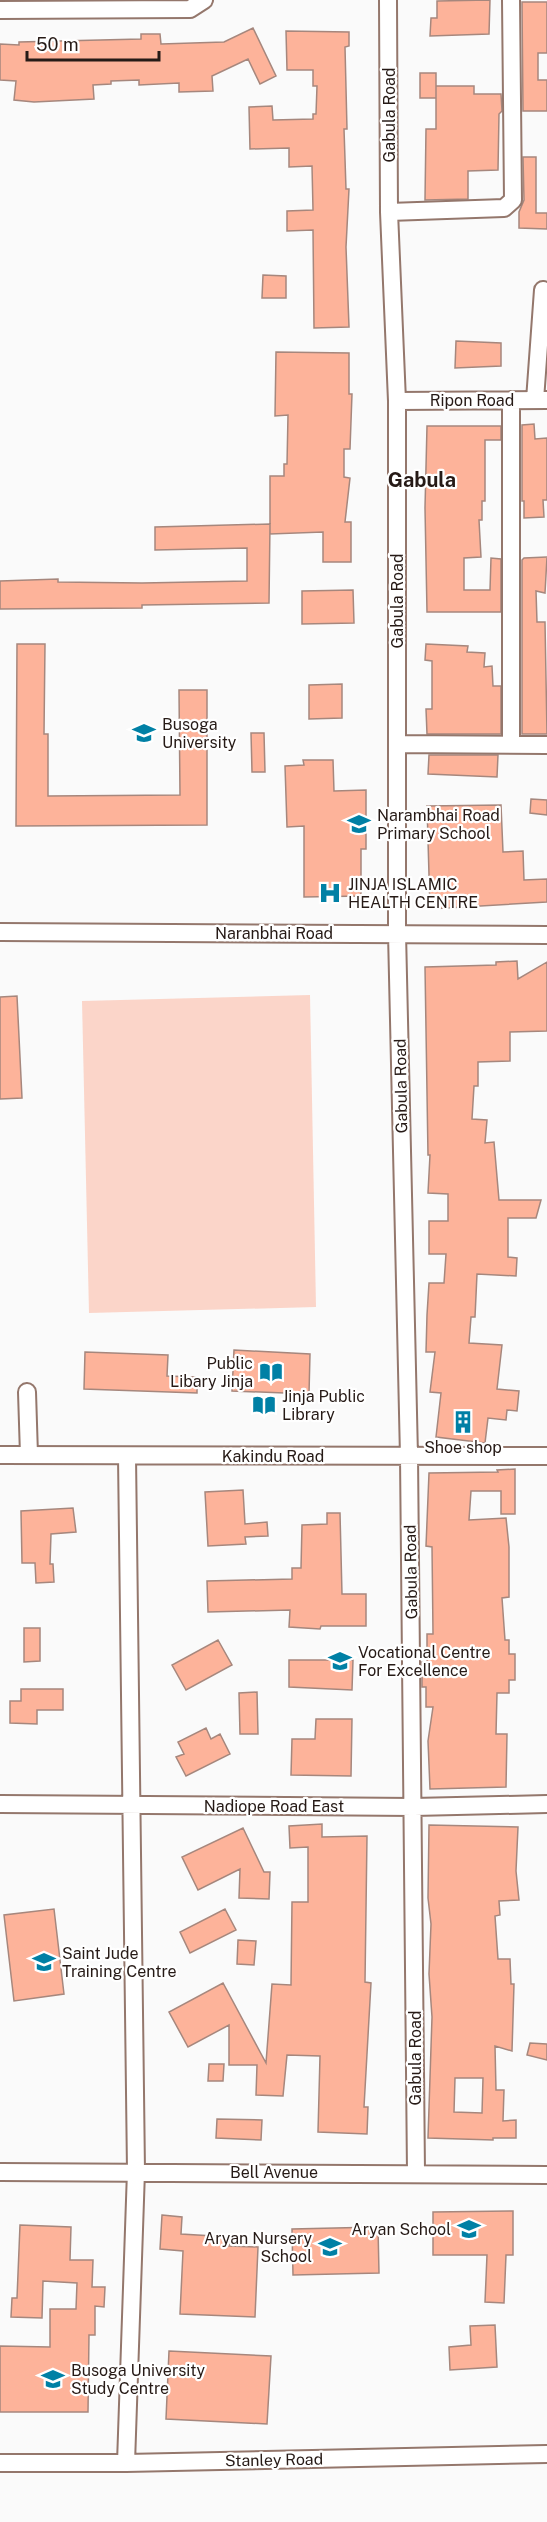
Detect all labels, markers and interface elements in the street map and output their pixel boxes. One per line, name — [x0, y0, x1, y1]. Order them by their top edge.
scale bar — [27, 24, 159, 62]
text: 50 m — [36, 34, 79, 55]
street label: Gabula Road — [380, 68, 399, 162]
street label: Ripon Road — [430, 391, 514, 410]
district label: Gabula — [388, 468, 456, 492]
street label: Gabula Road — [388, 554, 407, 648]
place label: Busoga University — [162, 715, 237, 752]
school or university icon: Busoga University — [131, 720, 157, 746]
place label: Narambhai Road Primary School — [377, 806, 500, 843]
school or university icon: Narambhai Road Primary School — [346, 811, 372, 837]
place label: JINJA ISLAMIC HEALTH CENTRE — [348, 875, 478, 912]
hospital icon: JINJA ISLAMIC HEALTH CENTRE — [317, 880, 343, 906]
street label: Naranbhai Road — [215, 924, 333, 943]
street label: Gabula Road — [391, 1038, 411, 1134]
place label: Public Libary Jinja — [170, 1354, 253, 1391]
library icon: Public Libary Jinja — [258, 1359, 284, 1385]
place label: Jinja Public Library — [282, 1387, 365, 1424]
library icon: Jinja Public Library — [251, 1392, 277, 1418]
building icon: Shoe shop — [450, 1409, 476, 1435]
place label: Shoe shop — [424, 1438, 502, 1457]
street label: Kakindu Road — [222, 1447, 324, 1466]
street label: Gabula Road — [401, 1524, 421, 1620]
place label: Vocational Centre For Excellence — [358, 1643, 491, 1680]
school or university icon: Vocational Centre For Excellence — [327, 1648, 353, 1674]
street label: Nadiope Road East — [204, 1797, 344, 1816]
place label: Saint Jude Training Centre — [62, 1944, 177, 1981]
school or university icon: Saint Jude Training Centre — [31, 1949, 57, 1975]
street label: Gabula Road — [406, 2011, 425, 2105]
street label: Bell Avenue — [230, 2163, 318, 2182]
school or university icon: Aryan School — [456, 2216, 482, 2242]
place label: Aryan School — [351, 2220, 451, 2239]
place label: Aryan Nursery School — [204, 2229, 312, 2266]
school or university icon: Aryan Nursery School — [317, 2234, 343, 2260]
place label: Busoga University Study Centre — [71, 2361, 205, 2398]
school or university icon: Busoga University Study Centre — [40, 2366, 66, 2392]
street label: Stanley Road — [225, 2450, 323, 2470]

